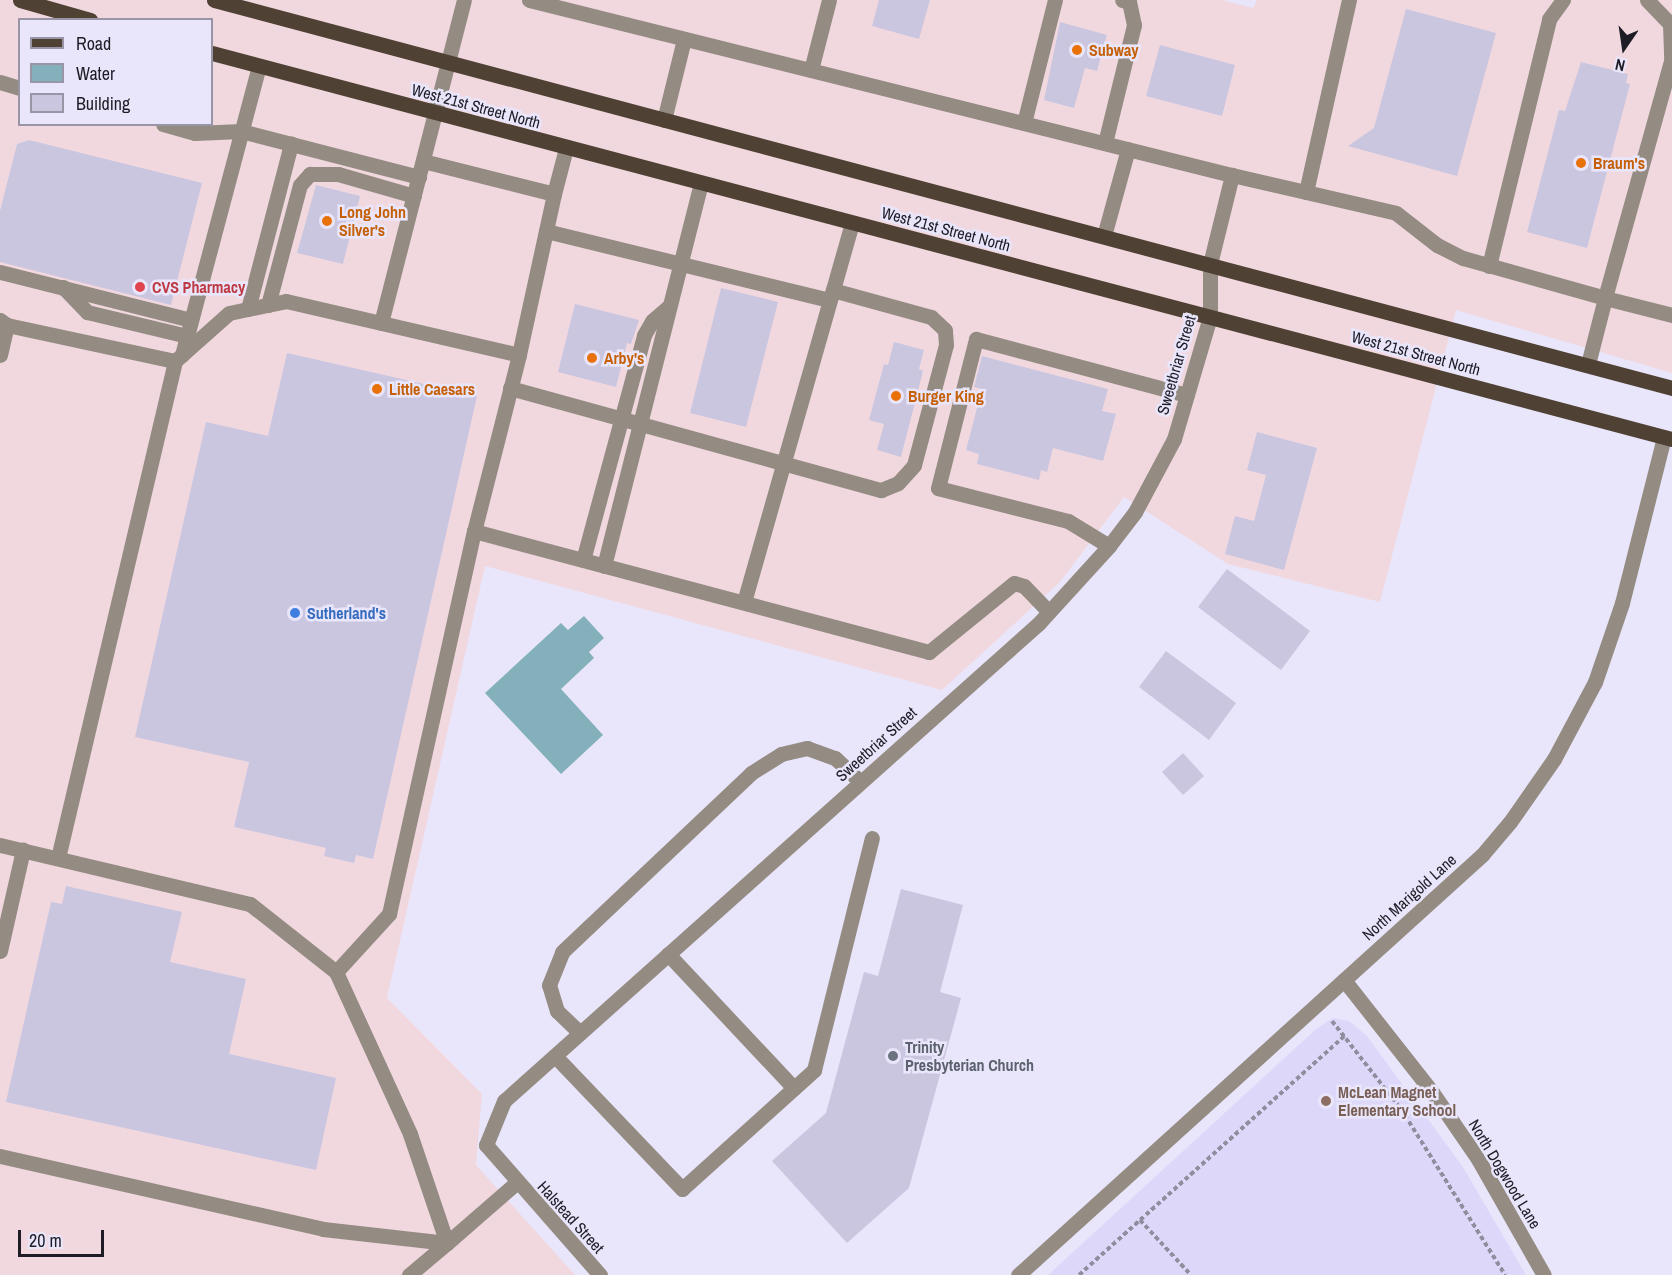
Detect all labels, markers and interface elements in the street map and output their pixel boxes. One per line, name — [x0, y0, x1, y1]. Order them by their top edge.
legend — [18, 18, 213, 126]
north arrow — [1594, 18, 1654, 78]
text: Road — [76, 31, 111, 56]
place label: Subway — [1089, 40, 1139, 60]
marker: Subway — [1070, 43, 1084, 57]
text: N — [1613, 54, 1627, 77]
text: Water — [76, 61, 115, 86]
street label: West 21st Street North — [410, 80, 542, 132]
text: Building — [76, 91, 130, 116]
place label: Braum's — [1593, 153, 1645, 173]
marker: Braum's — [1574, 156, 1588, 170]
place label: Long John Silver's — [339, 202, 406, 240]
street label: West 21st Street North — [880, 203, 1012, 255]
marker: Long John Silver's — [320, 214, 334, 228]
place label: CVS Pharmacy — [152, 277, 245, 297]
marker: CVS Pharmacy — [133, 280, 147, 294]
street label: Sweetbriar Street — [1153, 313, 1199, 417]
street label: West 21st Street North — [1350, 327, 1482, 379]
place label: Arby's — [604, 348, 644, 368]
marker: Arby's — [585, 351, 599, 365]
place label: Little Caesars — [389, 379, 475, 399]
marker: Little Caesars — [370, 382, 384, 396]
place label: Burger King — [908, 386, 984, 406]
marker: Burger King — [889, 389, 903, 403]
place label: Sutherland's — [307, 603, 386, 623]
marker: Sutherland's — [288, 606, 302, 620]
street label: Sweetbriar Street — [832, 703, 920, 785]
street label: North Marigold Lane — [1358, 850, 1460, 944]
place label: Trinity Presbyterian Church — [905, 1037, 1034, 1075]
marker: Trinity Presbyterian Church — [886, 1049, 900, 1063]
place label: McLean Magnet Elementary School — [1338, 1082, 1456, 1120]
marker: McLean Magnet Elementary School — [1319, 1094, 1333, 1108]
street label: North Dogwood Lane — [1465, 1116, 1545, 1232]
street label: Halstead Street — [534, 1177, 608, 1257]
scale bar — [21, 1218, 106, 1256]
text: 20 m — [29, 1228, 62, 1253]

